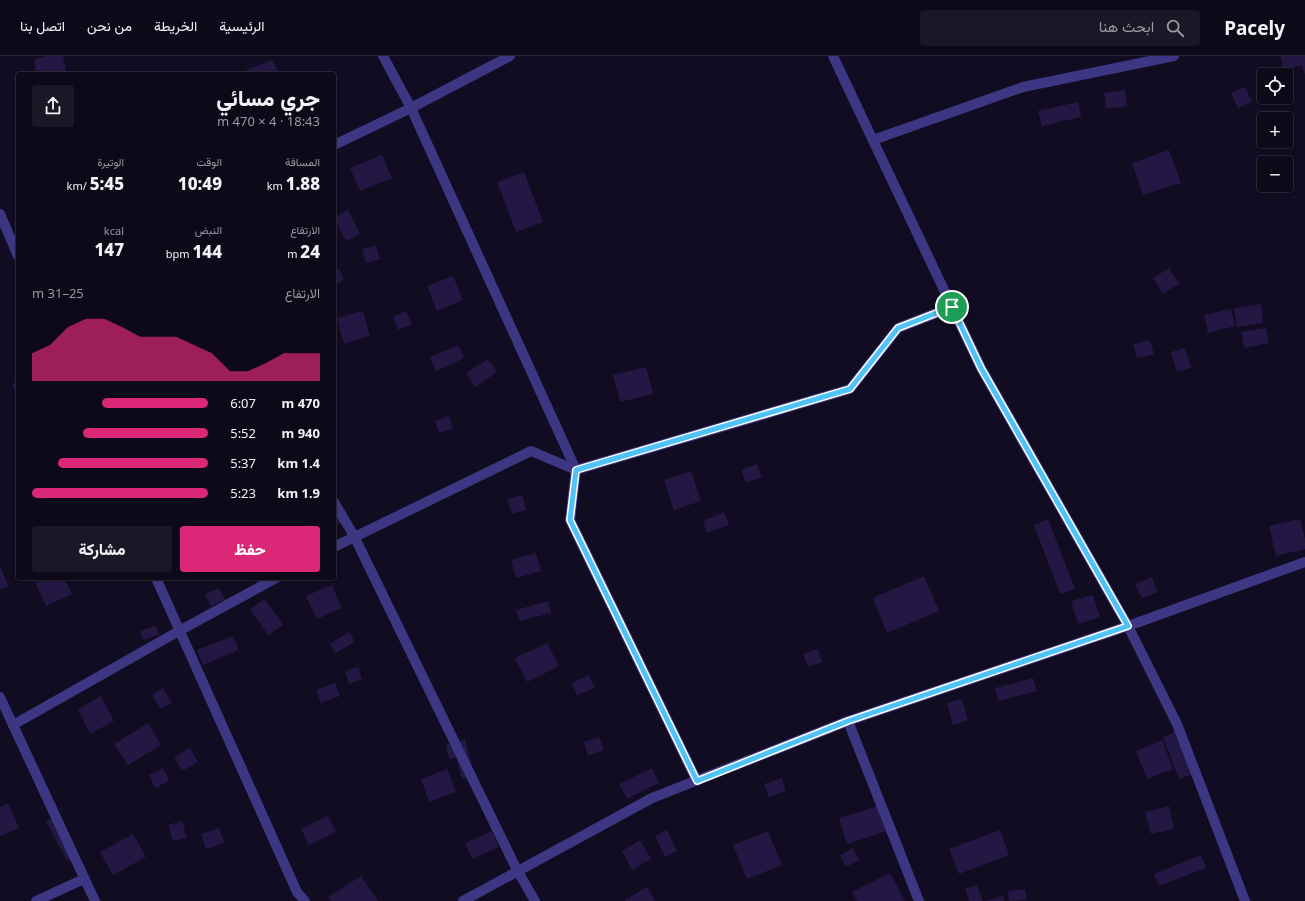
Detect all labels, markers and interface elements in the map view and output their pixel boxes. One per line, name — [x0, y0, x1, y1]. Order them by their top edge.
search box — [920, 10, 1200, 46]
text: Pacely — [1224, 15, 1285, 41]
text: اتصل بنا — [20, 16, 65, 35]
text: من نحن — [87, 16, 132, 35]
text: الخريطة — [154, 16, 197, 35]
text: الرئيسية — [219, 16, 265, 35]
text: ابحث هنا — [1099, 16, 1154, 36]
icon: search — [1164, 17, 1186, 39]
map controls — [1257, 68, 1293, 192]
button: locate — [1257, 68, 1293, 104]
text: جري مسائي — [216, 82, 320, 112]
button: share — [32, 85, 74, 127]
text: 18:43 · 4 × 470 m — [217, 112, 320, 130]
button: + — [1257, 112, 1293, 148]
text: الوتيرة — [97, 154, 124, 169]
text: الوقت — [196, 154, 222, 169]
text: المسافة — [285, 154, 320, 169]
button: − — [1257, 156, 1293, 192]
text: 5:45 — [90, 172, 124, 195]
text: 10:49 — [178, 172, 222, 195]
text: 1.88 — [286, 172, 320, 195]
text: /km — [67, 178, 90, 193]
text: km — [267, 178, 286, 193]
text: النبض — [195, 222, 222, 237]
text: الارتفاع — [290, 222, 320, 237]
text: kcal — [104, 223, 124, 238]
text: 147 — [95, 238, 124, 261]
text: 144 — [193, 240, 222, 263]
text: 24 — [300, 240, 320, 263]
text: bpm — [166, 246, 193, 261]
text: m — [287, 246, 300, 261]
text: 25–31 m — [32, 284, 84, 302]
text: الارتفاع — [285, 284, 320, 302]
pin — [935, 290, 969, 324]
icon: arrive — [941, 296, 963, 318]
text: 6:07 — [230, 394, 256, 412]
text: 470 m — [282, 394, 320, 412]
text: 5:52 — [230, 424, 256, 442]
text: 940 m — [282, 424, 320, 442]
text: 5:37 — [230, 454, 256, 472]
text: 1.4 km — [277, 454, 320, 472]
text: 5:23 — [230, 484, 256, 502]
text: 1.9 km — [277, 484, 320, 502]
button: مشاركة — [32, 526, 172, 572]
button: حفظ — [180, 526, 320, 572]

